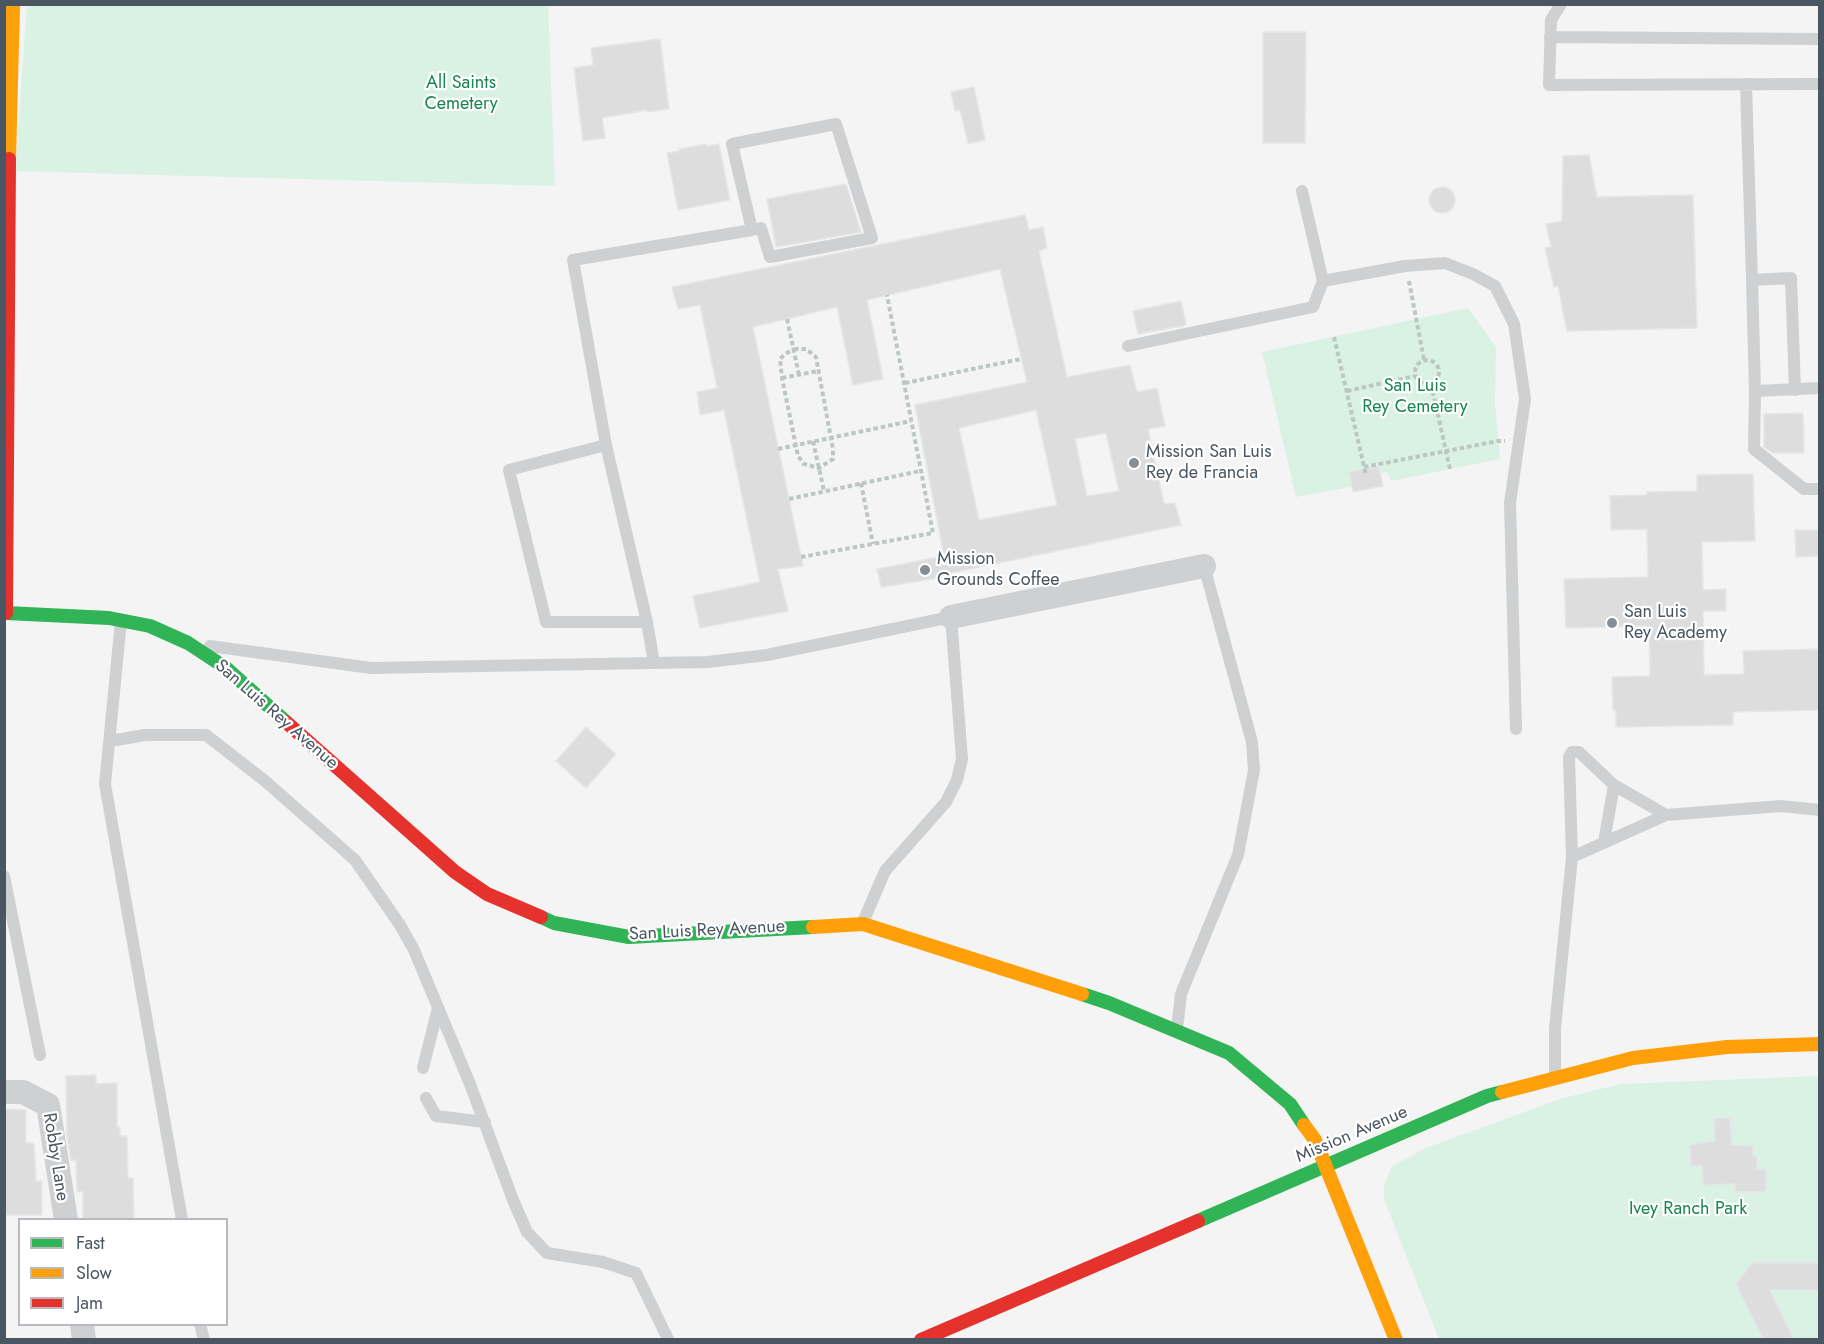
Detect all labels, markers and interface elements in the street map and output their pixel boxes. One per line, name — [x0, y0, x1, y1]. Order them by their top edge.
park label: All Saints Cemetery — [424, 73, 498, 116]
park label: San Luis Rey Cemetery — [1362, 376, 1468, 418]
place label: Mission San Luis Rey de Francia — [1146, 442, 1272, 484]
marker: Mission San Luis Rey de Francia — [1127, 456, 1141, 470]
place label: Mission Grounds Coffee — [937, 549, 1059, 592]
marker: Mission Grounds Coffee — [918, 563, 932, 577]
place label: San Luis Rey Academy — [1624, 602, 1727, 644]
marker: San Luis Rey Academy — [1605, 616, 1619, 630]
street label: San Luis Rey Avenue — [210, 656, 342, 774]
street label: San Luis Rey Avenue — [628, 916, 786, 946]
street label: Mission Avenue — [1293, 1102, 1411, 1168]
street label: Robby Lane — [37, 1111, 73, 1203]
park label: Ivey Ranch Park — [1629, 1199, 1747, 1221]
legend — [18, 1218, 228, 1326]
text: Fast — [76, 1230, 105, 1256]
text: Slow — [76, 1260, 112, 1286]
text: Jam — [76, 1290, 103, 1316]

